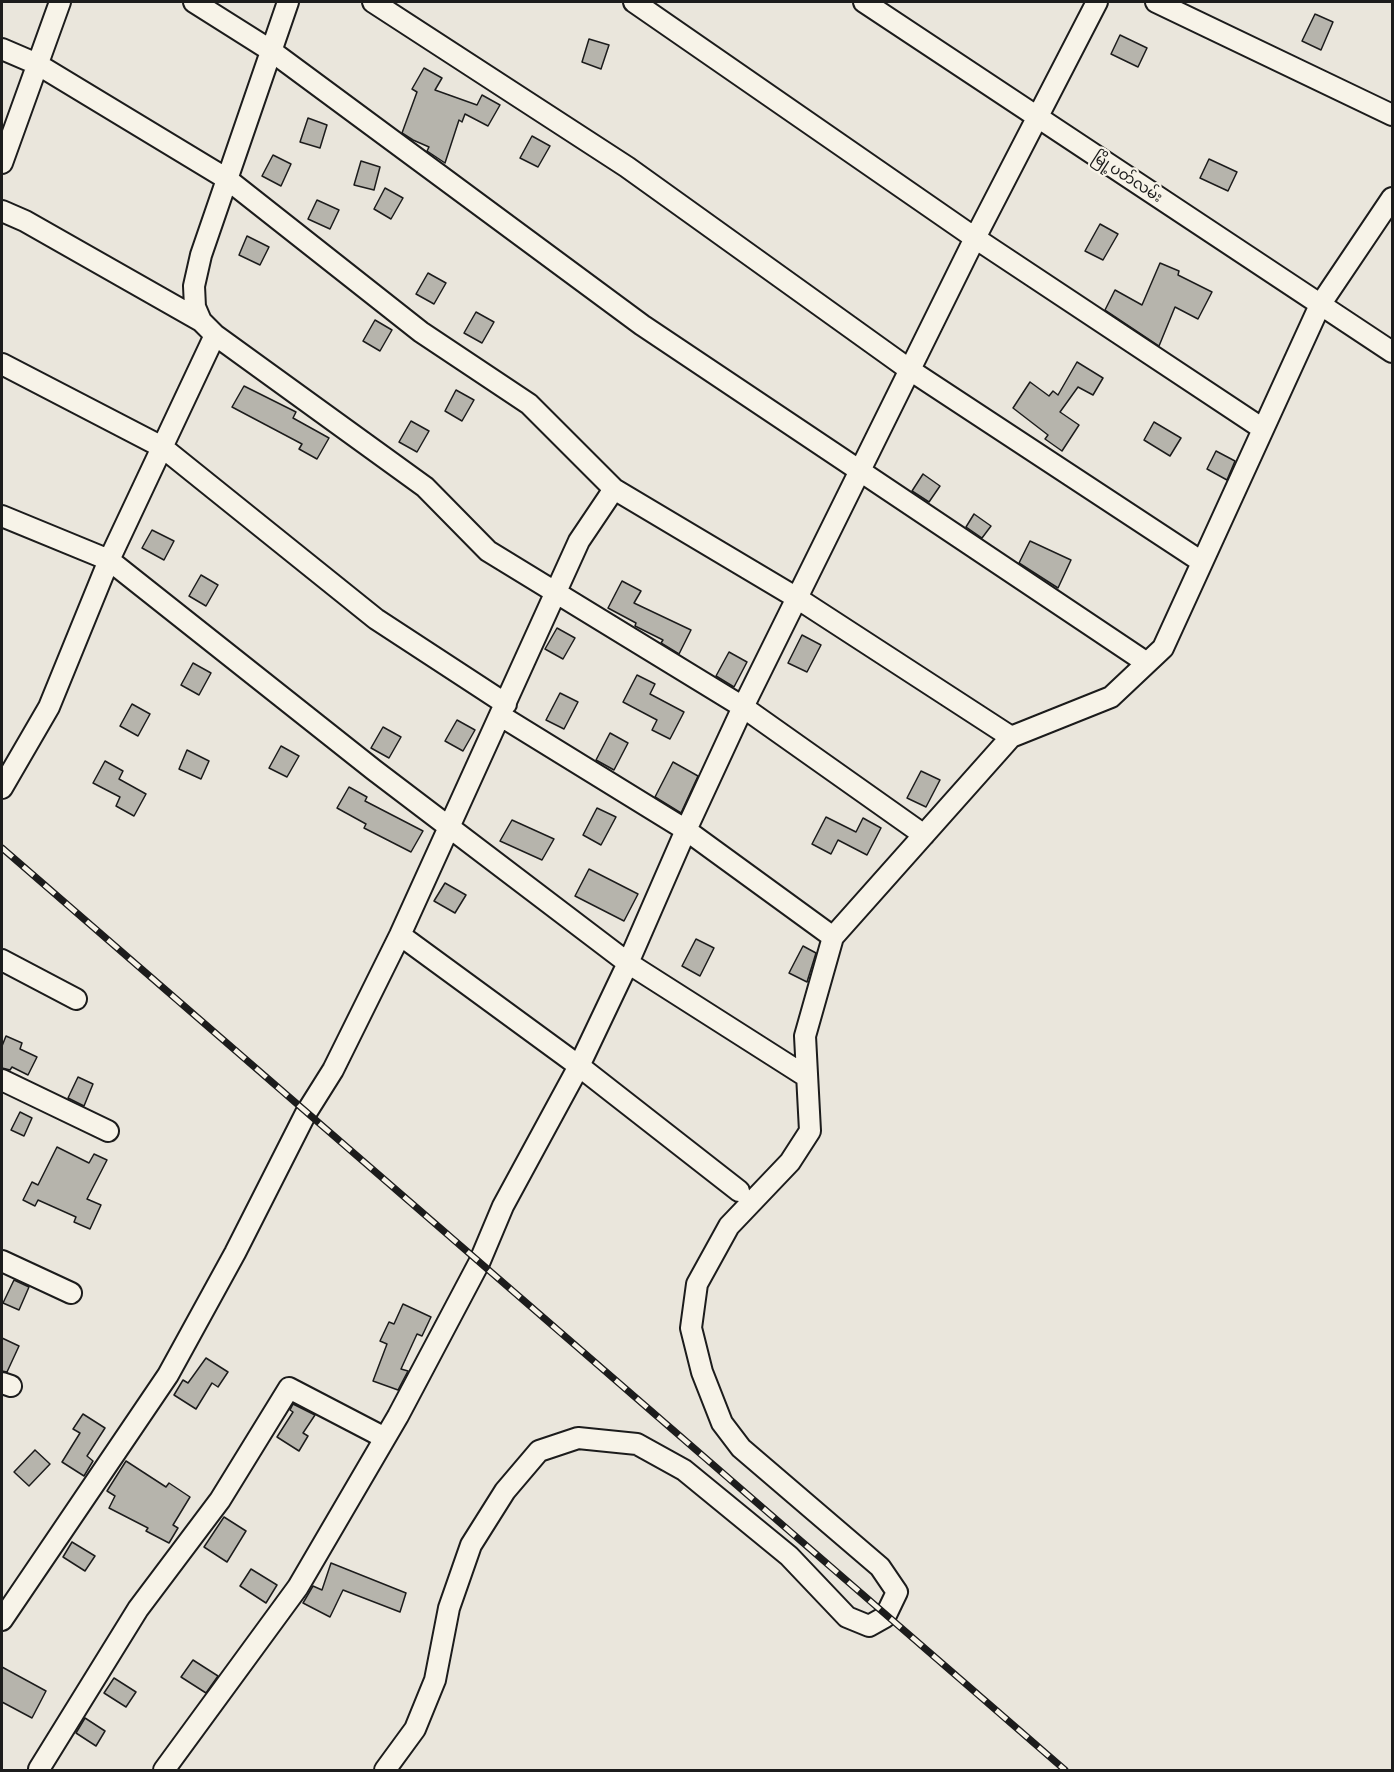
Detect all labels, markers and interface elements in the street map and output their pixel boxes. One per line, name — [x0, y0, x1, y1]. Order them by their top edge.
street label: မြို့ပတ်လမ်း — [1089, 149, 1165, 207]

